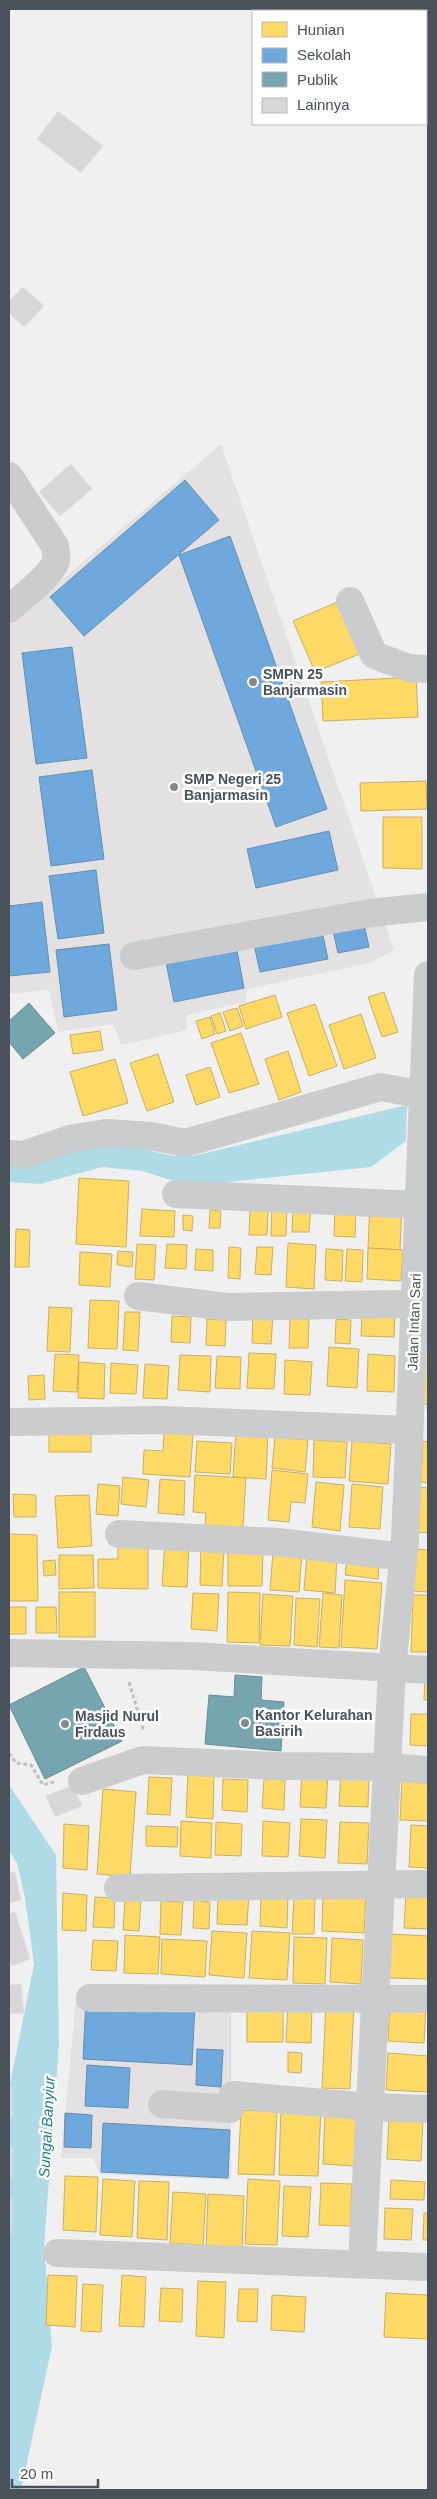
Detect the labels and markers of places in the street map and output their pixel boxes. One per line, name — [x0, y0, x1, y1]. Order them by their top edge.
place label: SMPN 25 Banjarmasin — [263, 666, 347, 698]
marker: SMPN 25 Banjarmasin — [247, 676, 259, 688]
place label: SMP Negeri 25 Banjarmasin — [184, 771, 281, 803]
marker: SMP Negeri 25 Banjarmasin — [168, 781, 180, 793]
place label: Kantor Kelurahan Basirih — [255, 1707, 372, 1739]
place label: Masjid Nurul Firdaus — [75, 1708, 159, 1740]
marker: Kantor Kelurahan Basirih — [239, 1717, 251, 1729]
marker: Masjid Nurul Firdaus — [59, 1718, 71, 1730]

